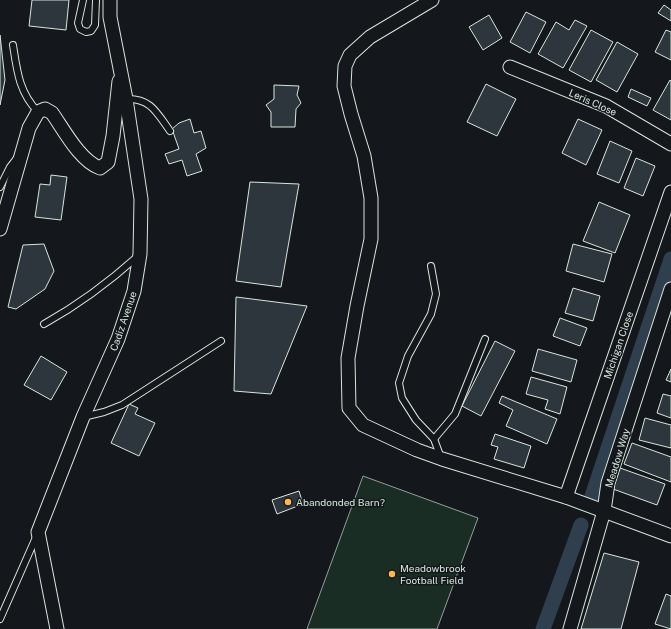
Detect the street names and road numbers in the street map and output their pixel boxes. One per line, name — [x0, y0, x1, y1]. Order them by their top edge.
street label: Leris Close — [567, 86, 619, 118]
street label: Cadiz Avenue — [107, 289, 139, 352]
street label: Michigan Close — [601, 309, 635, 380]
street label: Meadow Way — [602, 426, 632, 489]

